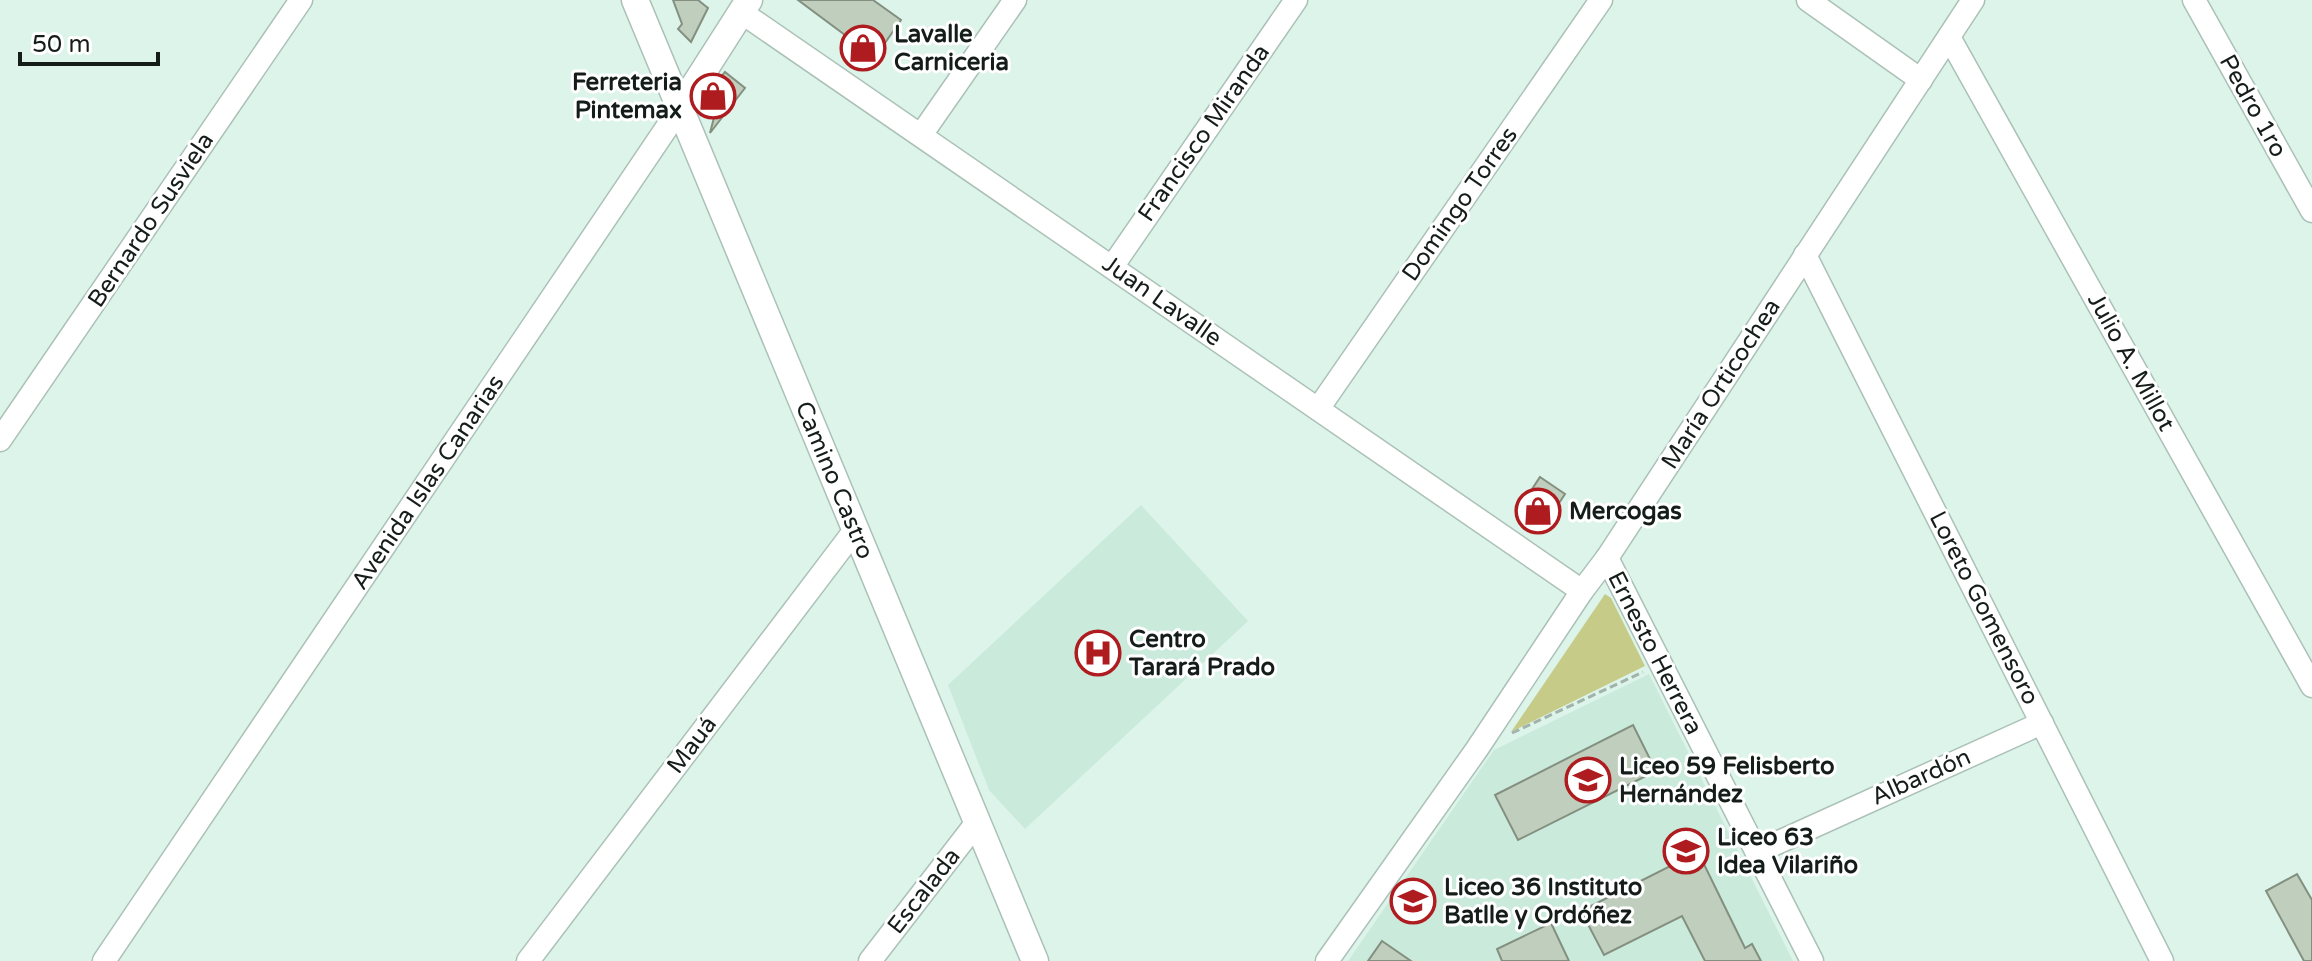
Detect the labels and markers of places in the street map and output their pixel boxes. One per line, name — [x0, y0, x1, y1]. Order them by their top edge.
place label: Lavalle Carniceria — [894, 20, 1009, 77]
shop icon: Lavalle Carniceria — [839, 24, 887, 72]
place label: Ferreteria Pintemax — [572, 68, 682, 125]
shop icon: Ferreteria Pintemax — [689, 72, 737, 120]
shop icon: Mercogas — [1514, 487, 1562, 535]
place label: Mercogas — [1569, 497, 1682, 526]
place label: Centro Tarará Prado — [1128, 625, 1275, 682]
hospital icon: Centro Tarará Prado — [1074, 629, 1122, 677]
place label: Liceo 59 Felisberto Hernández — [1619, 752, 1835, 809]
school or university icon: Liceo 59 Felisberto Hernández — [1564, 756, 1612, 804]
place label: Liceo 63 Idea Vilariño — [1717, 823, 1858, 880]
school or university icon: Liceo 63 Idea Vilariño — [1662, 827, 1710, 875]
place label: Liceo 36 Instituto Batlle y Ordóñez — [1444, 873, 1642, 930]
school or university icon: Liceo 36 Instituto Batlle y Ordóñez — [1389, 877, 1437, 925]

